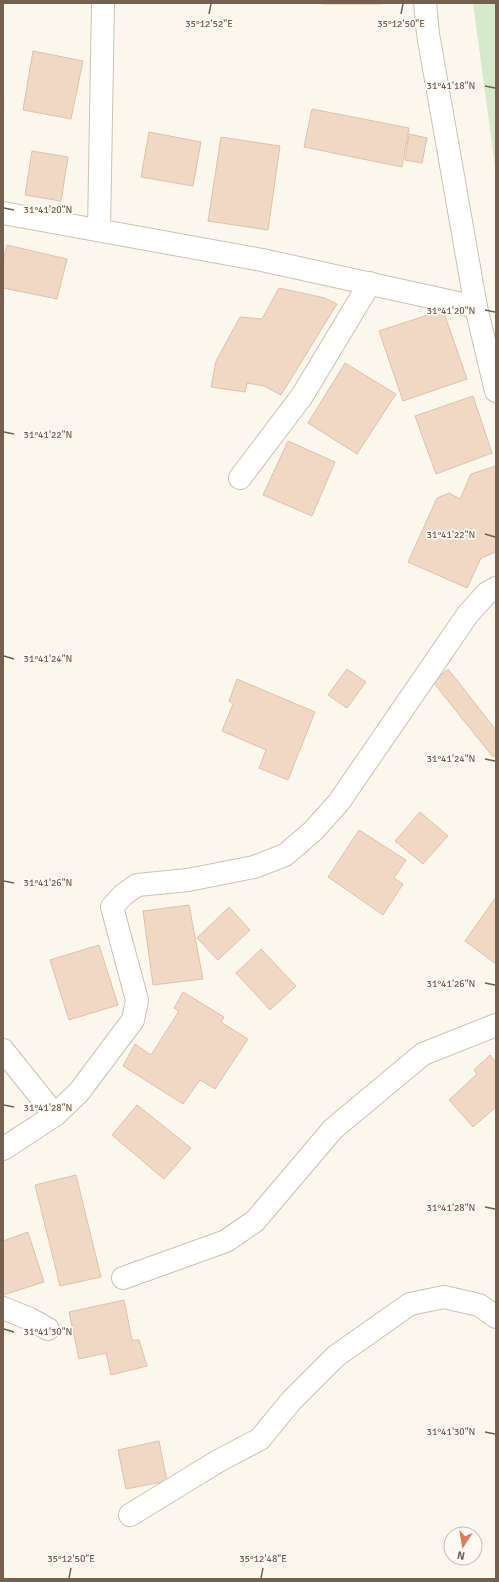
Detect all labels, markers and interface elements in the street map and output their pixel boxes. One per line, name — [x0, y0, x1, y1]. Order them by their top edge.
text: 35°12'52"E — [185, 18, 233, 30]
text: 35°12'50"E — [377, 18, 425, 30]
text: 31°41'18"N — [427, 80, 475, 92]
text: 31°41'20"N — [24, 204, 72, 216]
text: 31°41'20"N — [427, 305, 475, 317]
text: 31°41'22"N — [24, 429, 72, 441]
text: 31°41'22"N — [427, 529, 475, 541]
text: 31°41'24"N — [24, 653, 72, 665]
text: 31°41'24"N — [427, 753, 475, 765]
text: 31°41'26"N — [24, 877, 72, 889]
text: 31°41'26"N — [427, 978, 475, 990]
text: 31°41'28"N — [24, 1102, 72, 1114]
text: 31°41'28"N — [427, 1202, 475, 1214]
text: 31°41'30"N — [24, 1326, 72, 1338]
text: 31°41'30"N — [427, 1426, 475, 1438]
north arrow — [443, 1526, 483, 1566]
text: N — [456, 1548, 466, 1562]
text: 35°12'50"E — [47, 1553, 95, 1565]
text: 35°12'48"E — [239, 1553, 287, 1565]

